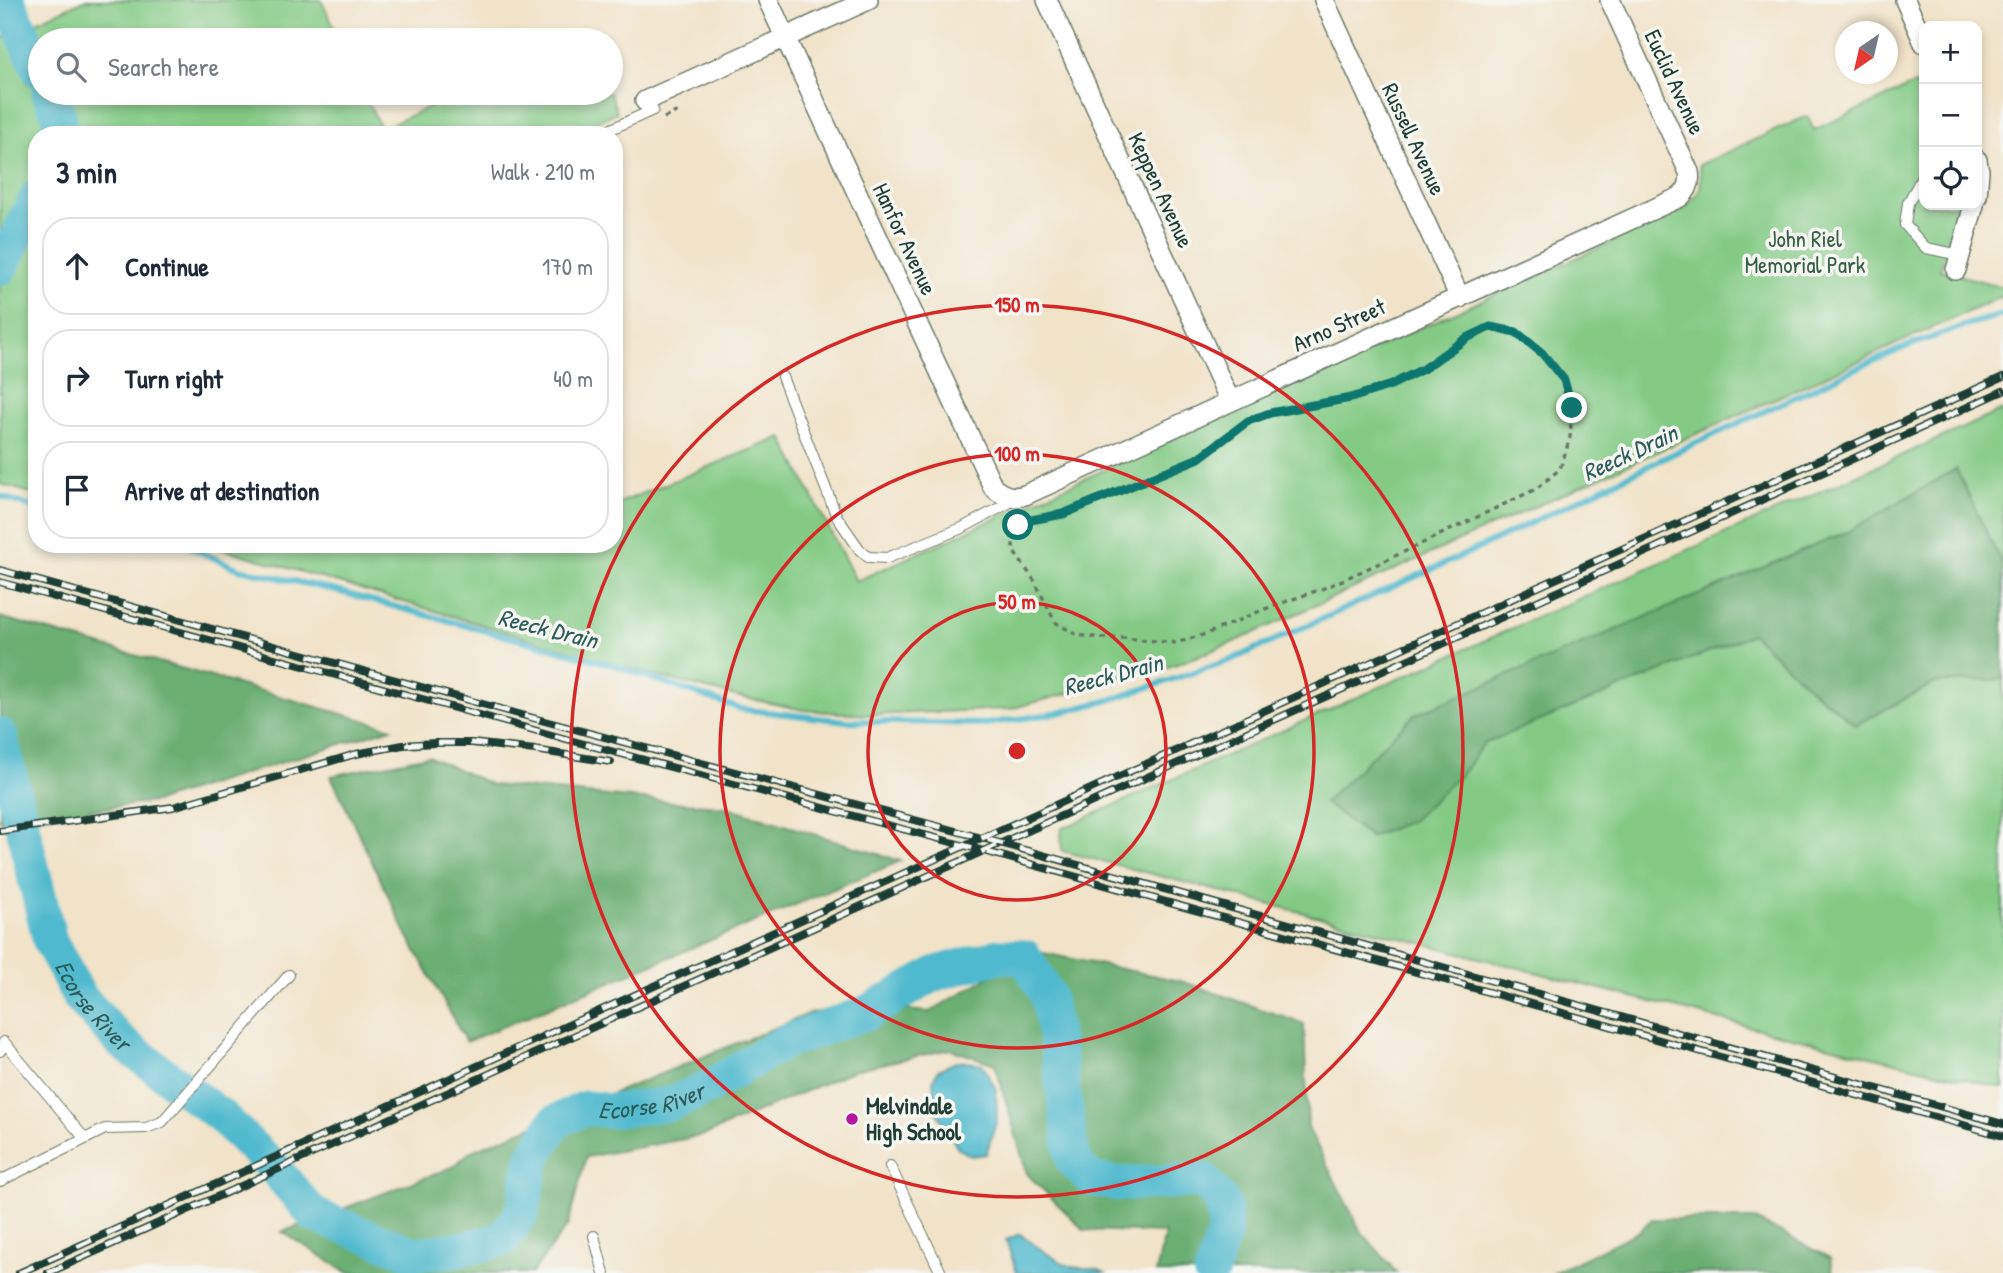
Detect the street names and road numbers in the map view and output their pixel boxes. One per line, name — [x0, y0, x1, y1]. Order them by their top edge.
street label: Euclid Avenue — [1638, 24, 1713, 139]
street label: Russell Avenue — [1375, 78, 1454, 200]
street label: Keppen Avenue — [1121, 127, 1202, 253]
street label: Hanfor Avenue — [866, 178, 945, 300]
street label: Arno Street — [1287, 290, 1391, 359]

